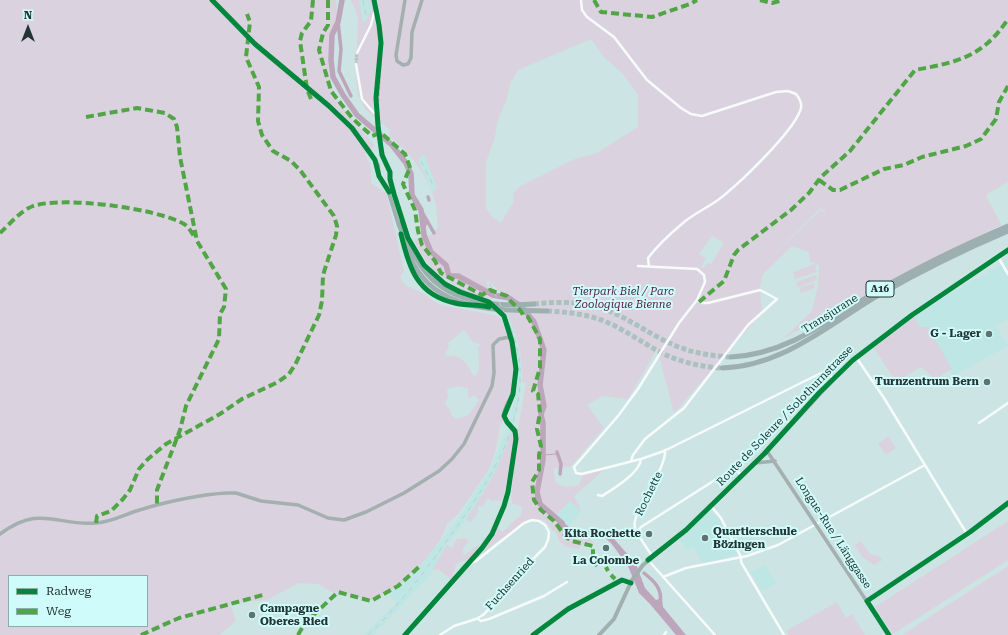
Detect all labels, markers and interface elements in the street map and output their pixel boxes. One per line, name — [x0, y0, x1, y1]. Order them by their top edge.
north arrow — [8, 8, 48, 48]
text: N — [24, 9, 32, 22]
road number: A16 — [866, 281, 894, 297]
park label: Tierpark Biel / Parc Zoologique Bienne — [572, 285, 674, 311]
street label: Transjurane — [800, 292, 860, 336]
place label: G - Lager — [930, 327, 981, 341]
marker: G - Lager — [984, 329, 994, 339]
street label: Route de Soleure / Solothurnstrasse — [714, 343, 856, 489]
place label: Turnzentrum Bern — [875, 375, 979, 389]
marker: Turnzentrum Bern — [982, 377, 992, 387]
street label: Rochette — [633, 470, 665, 518]
street label: Longue-Rue / Länggasse — [792, 475, 874, 591]
place label: Quartierschule Bözingen — [713, 525, 797, 551]
place label: Kita Rochette — [564, 527, 641, 541]
marker: Kita Rochette — [644, 529, 654, 539]
marker: Quartierschule Bözingen — [700, 533, 710, 543]
marker: La Colombe — [601, 543, 611, 553]
place label: La Colombe — [573, 554, 639, 568]
street label: Fuchsenried — [483, 555, 537, 613]
legend — [8, 575, 148, 627]
text: Radweg — [46, 584, 91, 598]
place label: Campagne Oberes Ried — [260, 602, 328, 628]
text: Weg — [46, 604, 71, 618]
marker: Campagne Oberes Ried — [247, 610, 257, 620]

